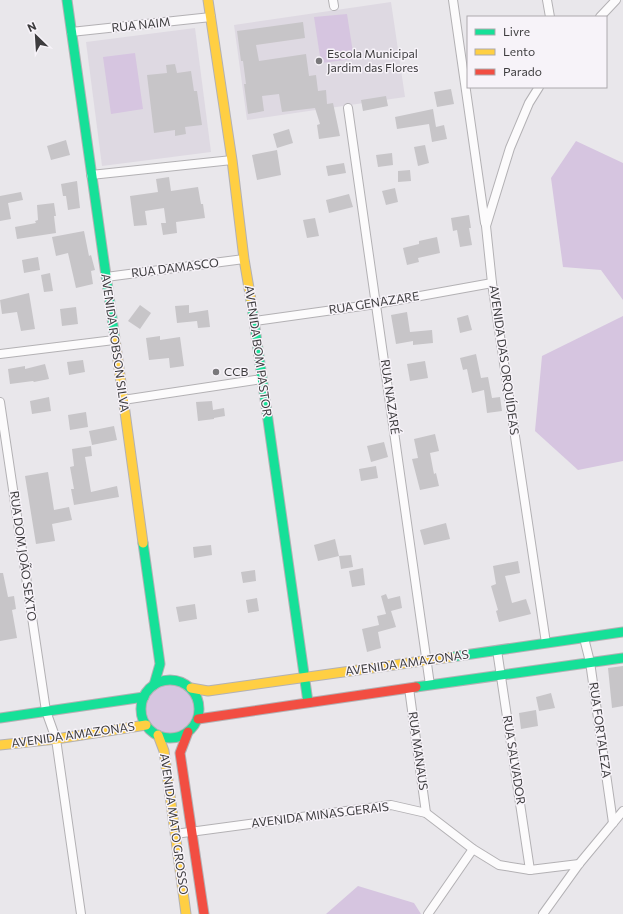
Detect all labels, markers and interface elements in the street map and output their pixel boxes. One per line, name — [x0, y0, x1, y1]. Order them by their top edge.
street label: RUA NAIM — [111, 14, 171, 34]
north arrow — [16, 16, 56, 56]
legend — [467, 16, 607, 88]
text: N — [25, 19, 38, 34]
text: Livre — [503, 24, 530, 38]
text: Lento — [503, 44, 535, 58]
place label: Escola Municipal Jardim das Flores — [327, 46, 419, 75]
marker: Escola Municipal Jardim das Flores — [314, 56, 324, 66]
text: Parado — [503, 64, 542, 78]
street label: RUA DAMASCO — [130, 255, 220, 279]
street label: AVENIDA ROBSON SILVA — [99, 273, 133, 413]
street label: AVENIDA BOM PASTOR — [243, 284, 275, 417]
street label: AVENIDA DAS ORQUÍDEAS — [488, 284, 522, 436]
street label: RUA GENAZARE — [328, 288, 420, 316]
street label: RUA NAZARÉ — [379, 358, 403, 435]
place label: CCB — [224, 364, 248, 378]
marker: CCB — [211, 367, 221, 377]
street label: RUA DOM JOÃO SEXTO — [7, 490, 40, 622]
street label: AVENIDA AMAZONAS — [344, 646, 469, 678]
street label: RUA FORTALEZA — [587, 681, 615, 779]
street label: RUA MANAUS — [407, 711, 431, 791]
street label: RUA SALVADOR — [501, 714, 529, 806]
street label: AVENIDA AMAZONAS — [10, 718, 135, 750]
street label: AVENIDA MATO GROSSO — [158, 752, 192, 896]
street label: AVENIDA MINAS GERAIS — [250, 799, 389, 829]

